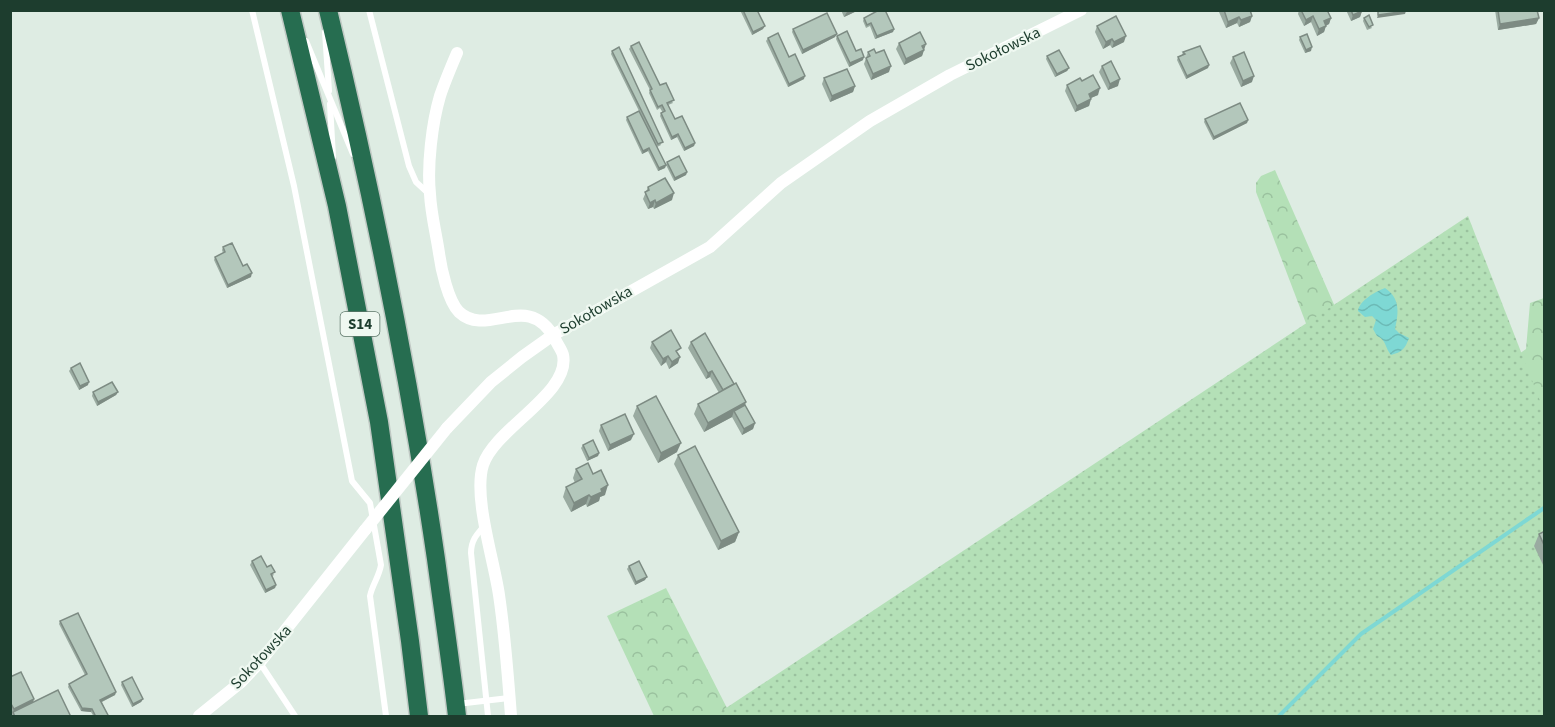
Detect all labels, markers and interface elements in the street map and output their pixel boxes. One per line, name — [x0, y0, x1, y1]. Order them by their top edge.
street label: Sokołowska — [962, 21, 1044, 77]
street label: Sokołowska — [555, 280, 637, 340]
road number: S14 — [340, 312, 380, 336]
street label: Sokołowska — [225, 620, 297, 694]

